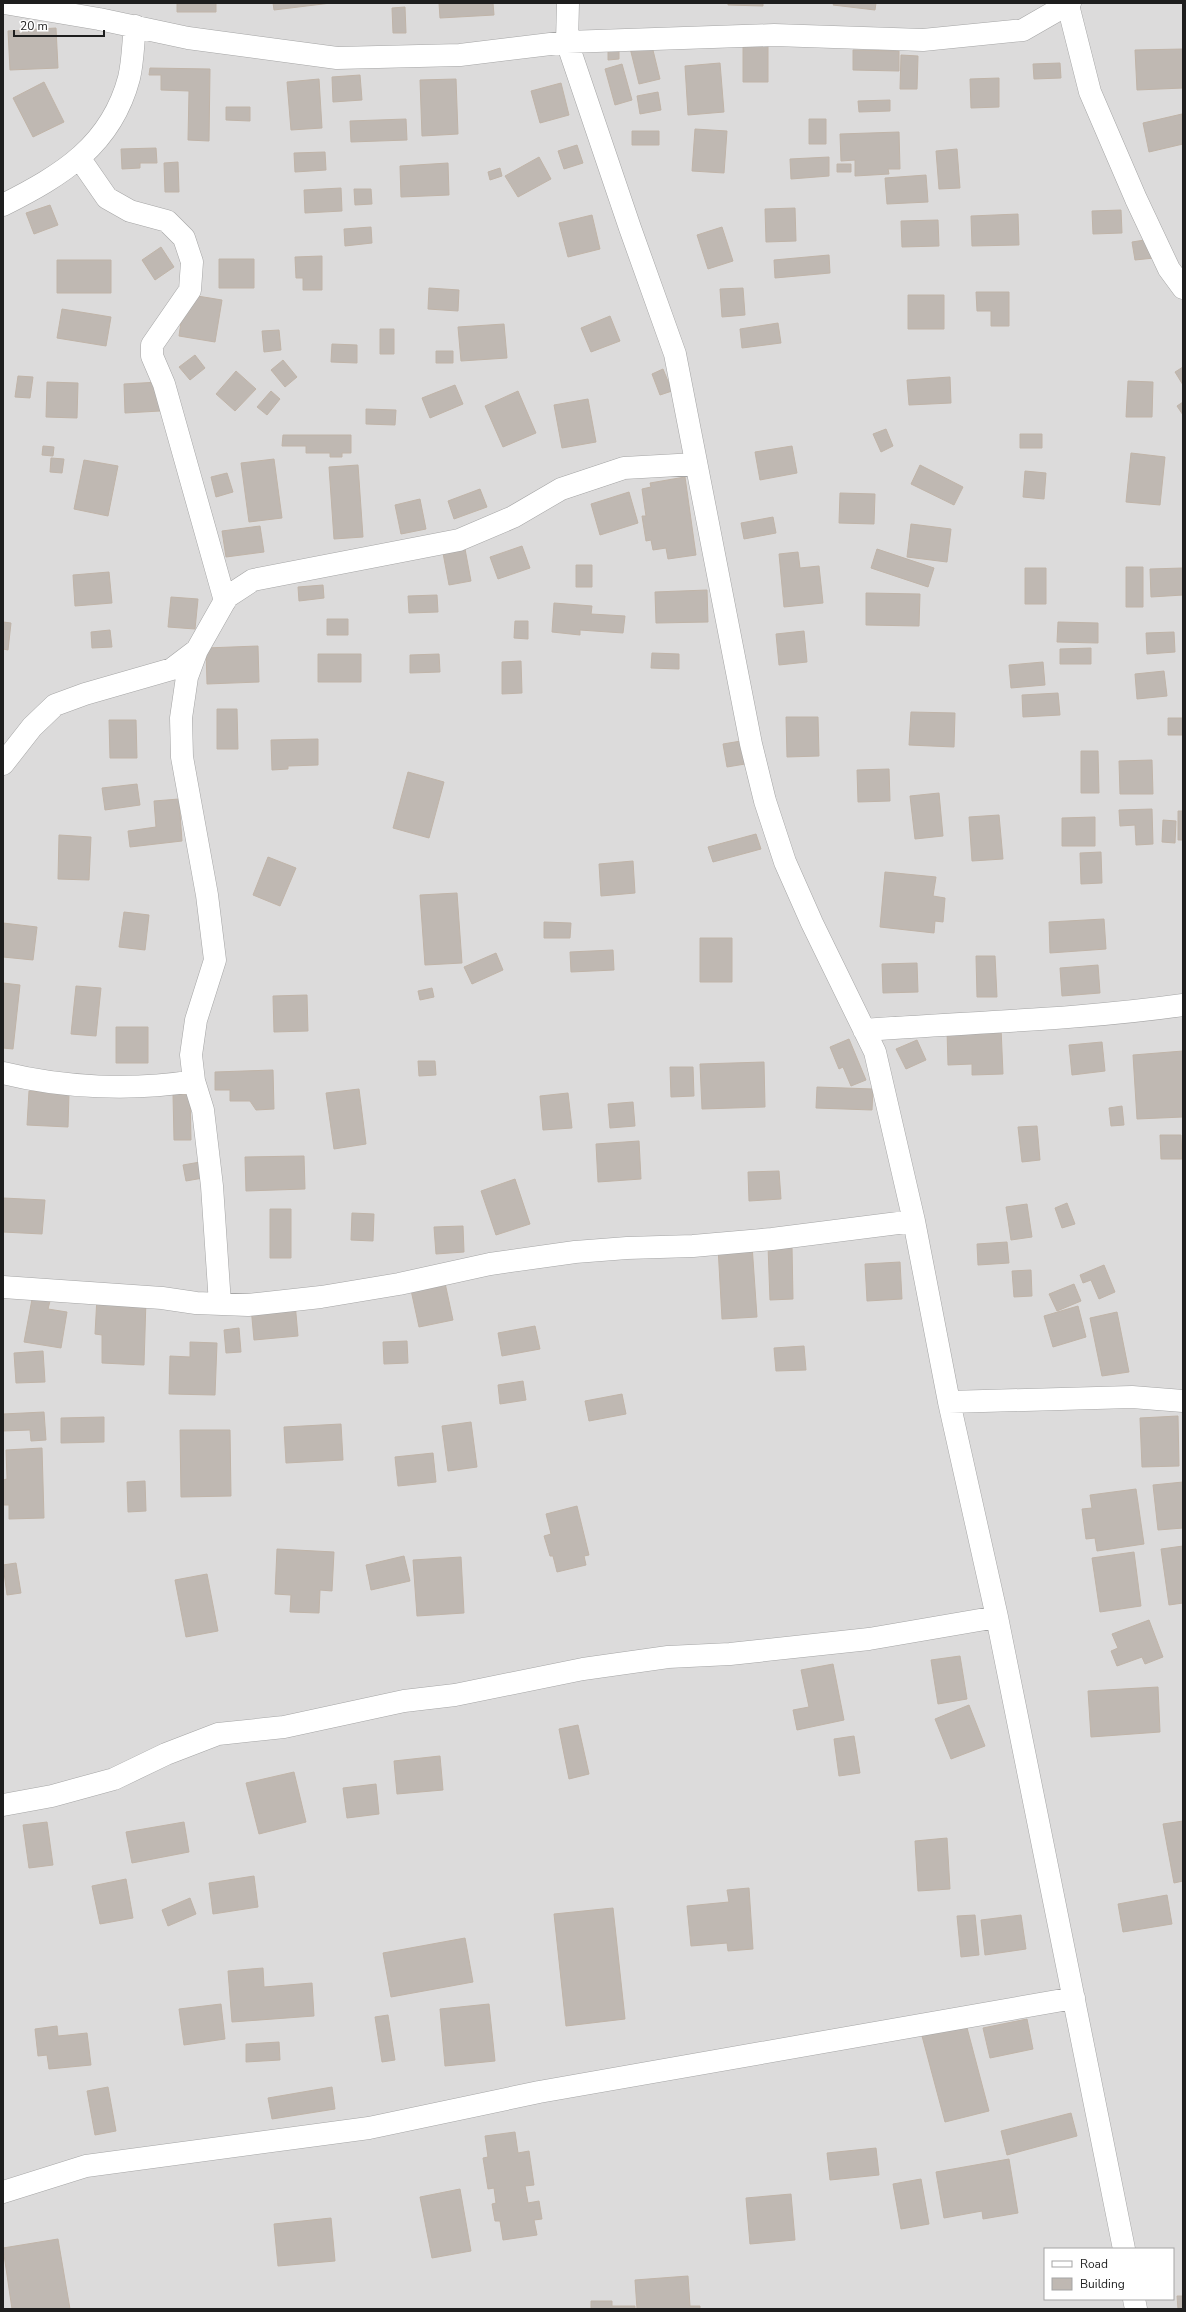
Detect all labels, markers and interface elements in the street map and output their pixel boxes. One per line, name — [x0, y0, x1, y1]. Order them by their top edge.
scale bar — [14, 12, 104, 38]
text: 20 m — [20, 18, 48, 34]
legend — [1044, 2248, 1174, 2300]
text: Road — [1080, 2256, 1108, 2272]
text: Building — [1080, 2276, 1125, 2292]

